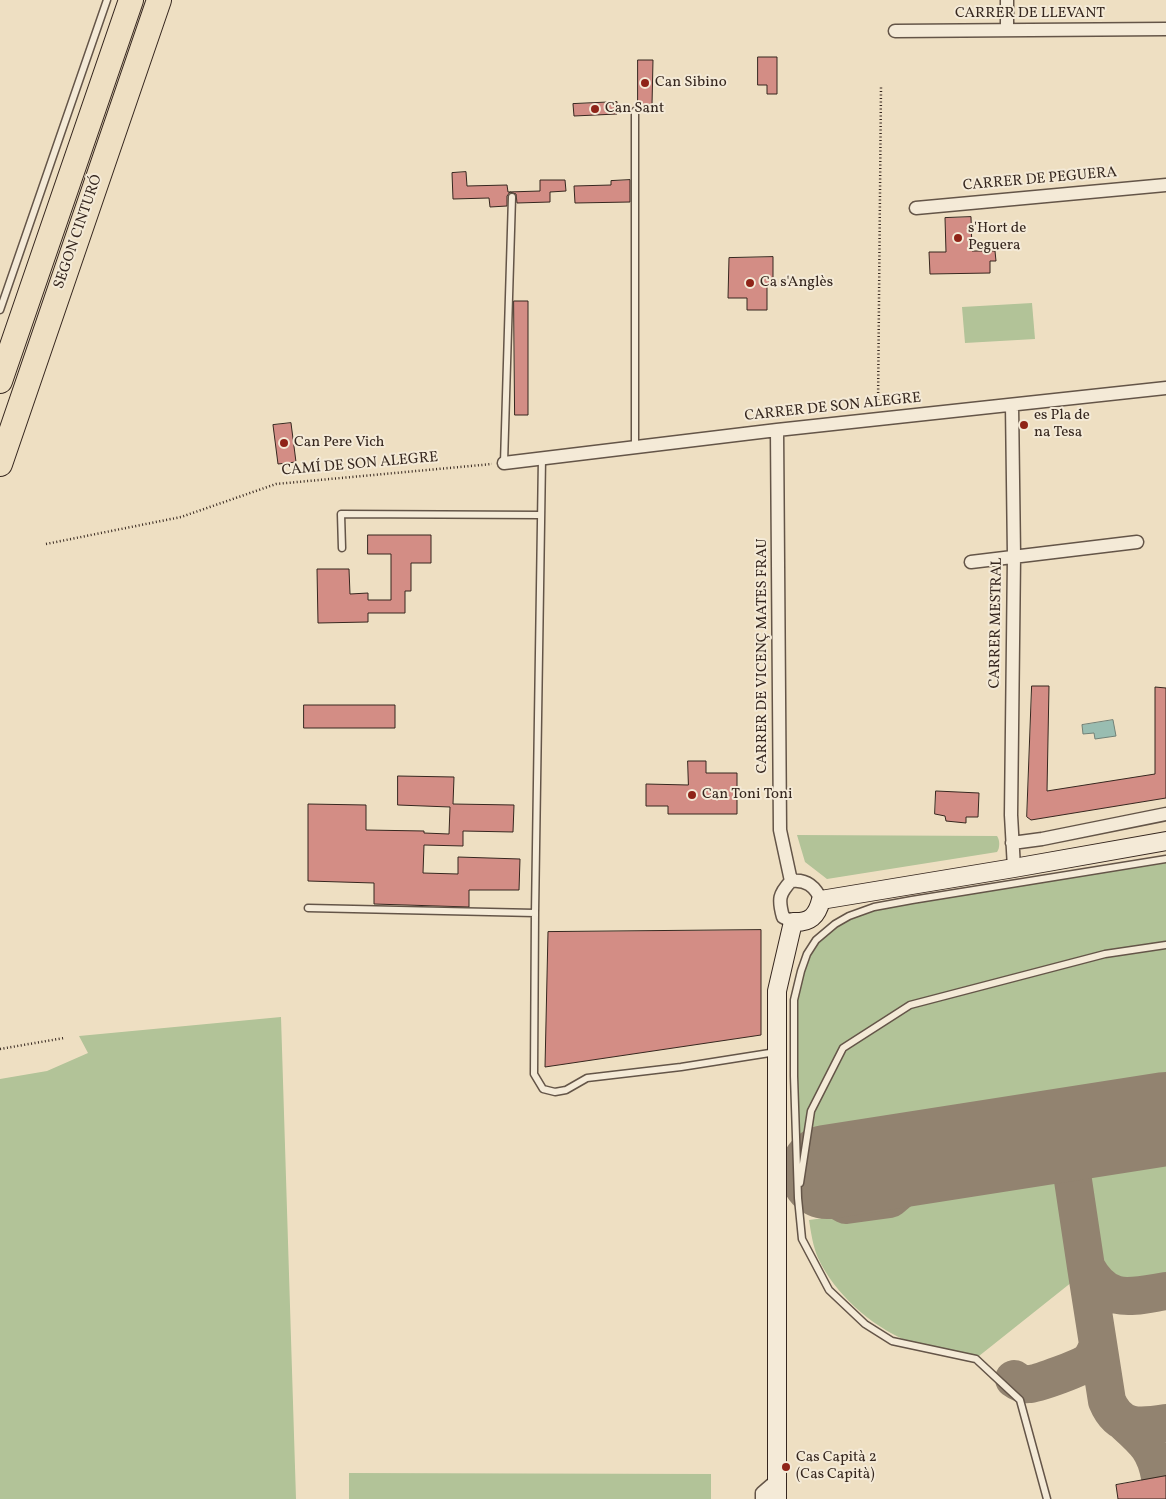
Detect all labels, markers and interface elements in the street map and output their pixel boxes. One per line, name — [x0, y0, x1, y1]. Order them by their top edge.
street label: CARRER DE LLEVANT — [955, 5, 1105, 23]
place label: Can Sibino — [655, 74, 727, 92]
marker: Can Sibino — [639, 77, 651, 89]
place label: Can Sant — [605, 100, 664, 118]
marker: Can Sant — [589, 103, 601, 115]
street label: CARRER DE PEGUERA — [962, 164, 1118, 196]
street label: SEGON CINTURÓ — [51, 172, 107, 292]
place label: s'Hort de Peguera — [968, 220, 1026, 255]
marker: s'Hort de Peguera — [952, 232, 964, 244]
place label: Ca s'Anglès — [760, 274, 833, 292]
marker: Ca s'Anglès — [744, 277, 756, 289]
street label: CARRER DE SON ALEGRE — [744, 390, 922, 426]
place label: es Pla de na Tesa — [1034, 407, 1090, 442]
marker: es Pla de na Tesa — [1018, 419, 1030, 431]
place label: Can Pere Vich — [294, 434, 384, 452]
marker: Can Pere Vich — [278, 437, 290, 449]
street label: CAMÍ DE SON ALEGRE — [281, 449, 439, 481]
street label: CARRER DE VICENÇ MATES FRAU — [754, 538, 772, 774]
street label: CARRER MESTRAL — [987, 557, 1007, 689]
place label: Can Toni Toni — [702, 786, 793, 804]
marker: Can Toni Toni — [686, 789, 698, 801]
place label: Cas Capità 2 (Cas Capità) — [796, 1449, 877, 1484]
marker: Cas Capità 2 (Cas Capità) — [780, 1461, 792, 1473]

